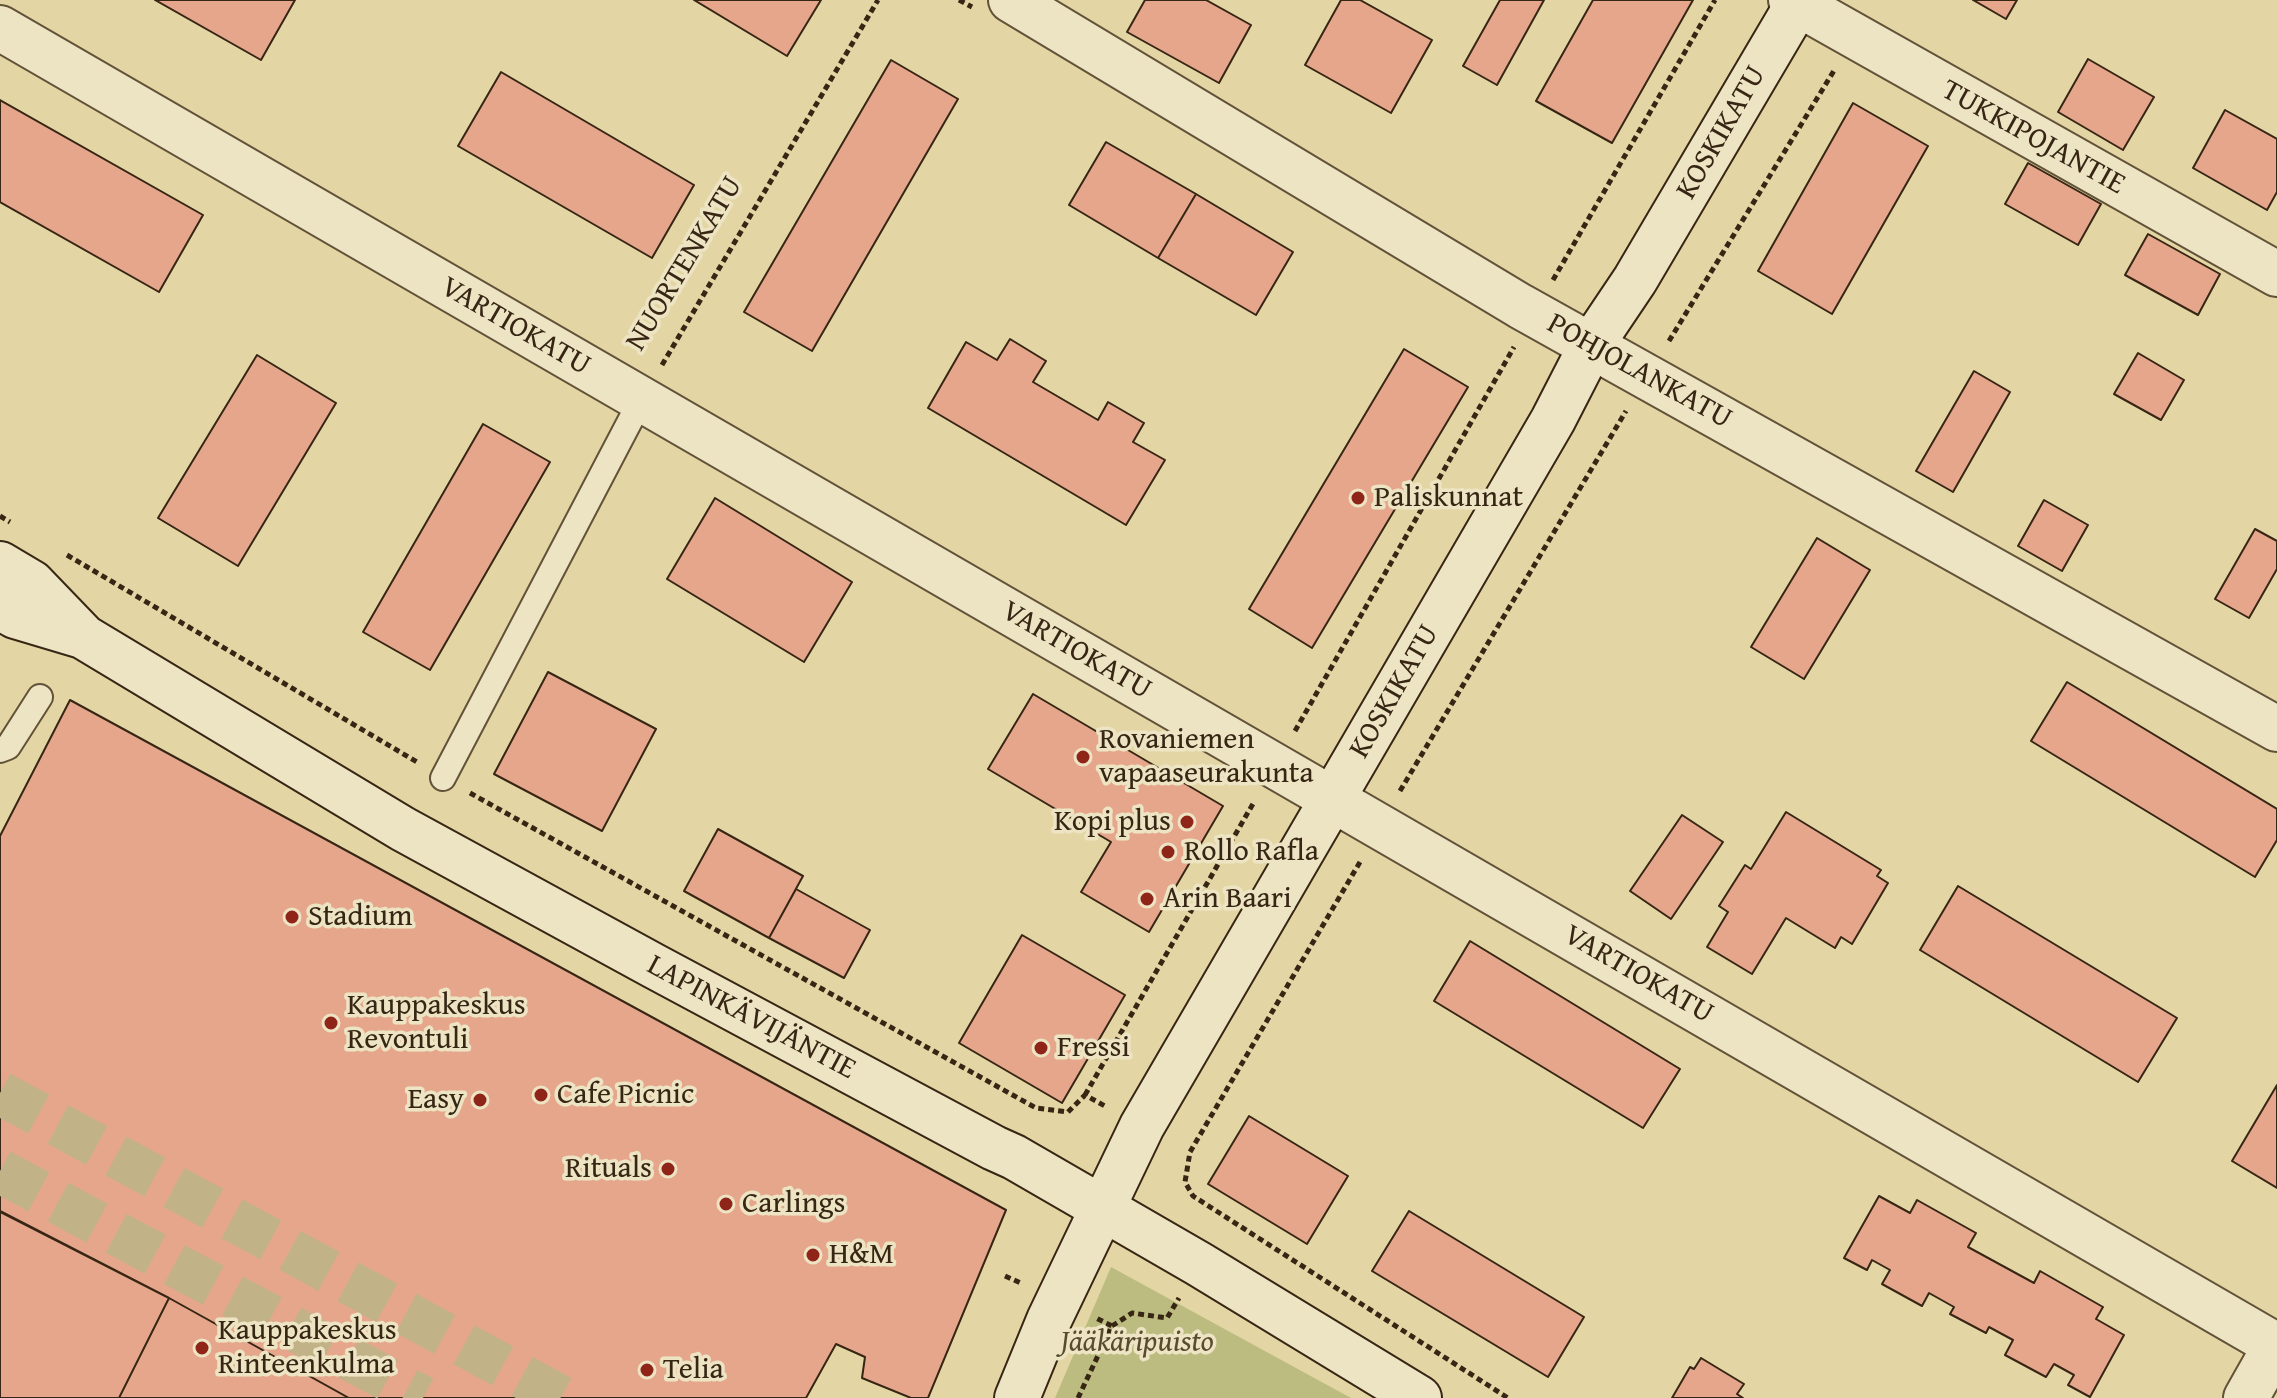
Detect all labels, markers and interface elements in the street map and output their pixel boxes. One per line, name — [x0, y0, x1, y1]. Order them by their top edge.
street label: KOSKIKATU — [1669, 60, 1775, 206]
street label: TUKKIPOJANTIE — [1935, 73, 2131, 203]
street label: NUORTENKATU — [619, 170, 751, 358]
street label: VARTIOKATU — [434, 270, 596, 384]
street label: POHJOLANKATU — [1540, 306, 1738, 438]
place label: Paliskunnat — [1374, 480, 1523, 516]
marker: Paliskunnat — [1349, 489, 1367, 507]
street label: VARTIOKATU — [995, 594, 1157, 708]
street label: KOSKIKATU — [1342, 619, 1448, 765]
place label: Rovaniemen vapaaseurakunta — [1099, 722, 1314, 792]
marker: Rovaniemen vapaaseurakunta — [1074, 748, 1092, 766]
place label: Kopi plus — [1054, 804, 1171, 840]
marker: Kopi plus — [1178, 813, 1196, 831]
place label: Rollo Rafla — [1184, 834, 1319, 870]
marker: Rollo Rafla — [1159, 843, 1177, 861]
place label: Arin Baari — [1163, 881, 1292, 917]
marker: Arin Baari — [1138, 890, 1156, 908]
place label: Stadium — [308, 899, 413, 935]
marker: Stadium — [283, 908, 301, 926]
street label: VARTIOKATU — [1557, 918, 1719, 1032]
street label: LAPINKÄVIJÄNTIE — [641, 948, 861, 1088]
place label: Kauppakeskus Revontuli — [347, 988, 526, 1058]
marker: Kauppakeskus Revontuli — [322, 1014, 340, 1032]
place label: Fressi — [1057, 1030, 1130, 1066]
marker: Fressi — [1032, 1039, 1050, 1057]
place label: Cafe Picnic — [557, 1077, 694, 1113]
place label: Easy — [408, 1082, 464, 1118]
marker: Cafe Picnic — [532, 1086, 550, 1104]
marker: Easy — [471, 1091, 489, 1109]
place label: Rituals — [565, 1151, 652, 1187]
marker: Rituals — [659, 1160, 677, 1178]
place label: Carlings — [742, 1186, 845, 1222]
marker: Carlings — [717, 1195, 735, 1213]
place label: H&M — [829, 1237, 894, 1273]
marker: H&M — [804, 1246, 822, 1264]
place label: Kauppakeskus Rinteenkulma — [218, 1313, 397, 1384]
park label: Jääkäripuisto — [1060, 1325, 1214, 1361]
marker: Kauppakeskus Rinteenkulma — [193, 1339, 211, 1357]
place label: Telia — [663, 1352, 724, 1388]
marker: Telia — [638, 1361, 656, 1379]

